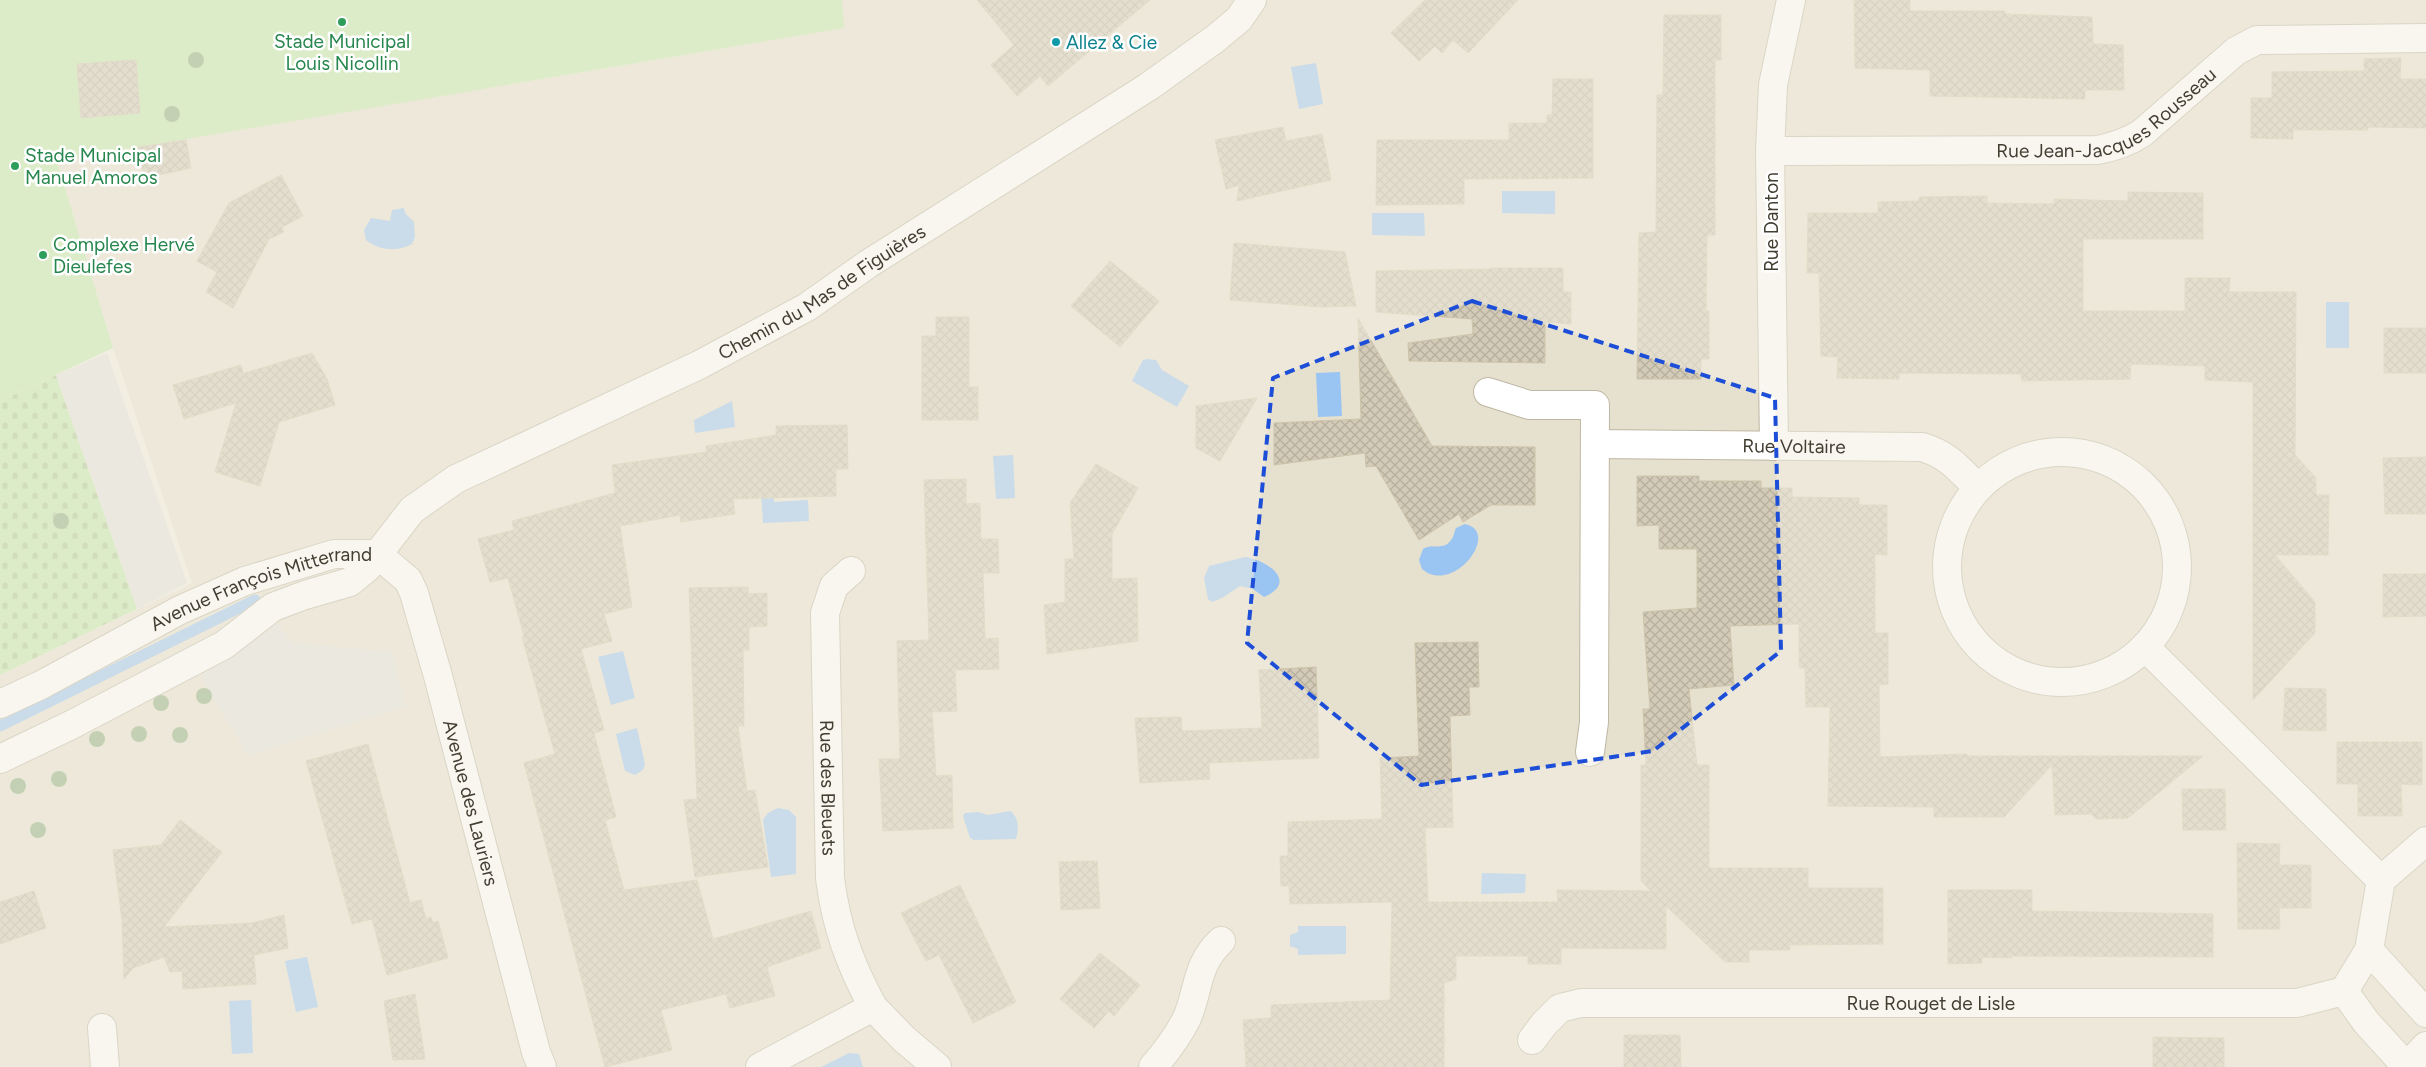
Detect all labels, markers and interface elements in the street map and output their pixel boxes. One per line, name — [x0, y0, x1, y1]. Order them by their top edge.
marker: Stade Municipal Louis Nicollin — [336, 16, 348, 28]
place label: Stade Municipal Louis Nicollin — [274, 30, 410, 75]
place label: Allez & Cie — [1066, 31, 1157, 54]
marker: Allez & Cie — [1050, 36, 1062, 48]
street label: Rue Jean-Jacques Rousseau — [1996, 63, 2221, 163]
place label: Stade Municipal Manuel Amoros — [25, 144, 161, 189]
marker: Stade Municipal Manuel Amoros — [9, 160, 21, 172]
street label: Rue Danton — [1760, 172, 1783, 272]
street label: Chemin du Mas de Figuières — [714, 220, 930, 365]
place label: Complexe Hervé Dieulefes — [53, 233, 195, 278]
marker: Complexe Hervé Dieulefes — [37, 249, 49, 261]
street label: Rue Voltaire — [1742, 434, 1846, 458]
street label: Avenue François Mitterrand — [146, 543, 372, 636]
street label: Avenue des Lauriers — [438, 717, 503, 888]
street label: Rue des Bleuets — [815, 720, 841, 856]
street label: Rue Rouget de Lisle — [1847, 992, 2015, 1015]

